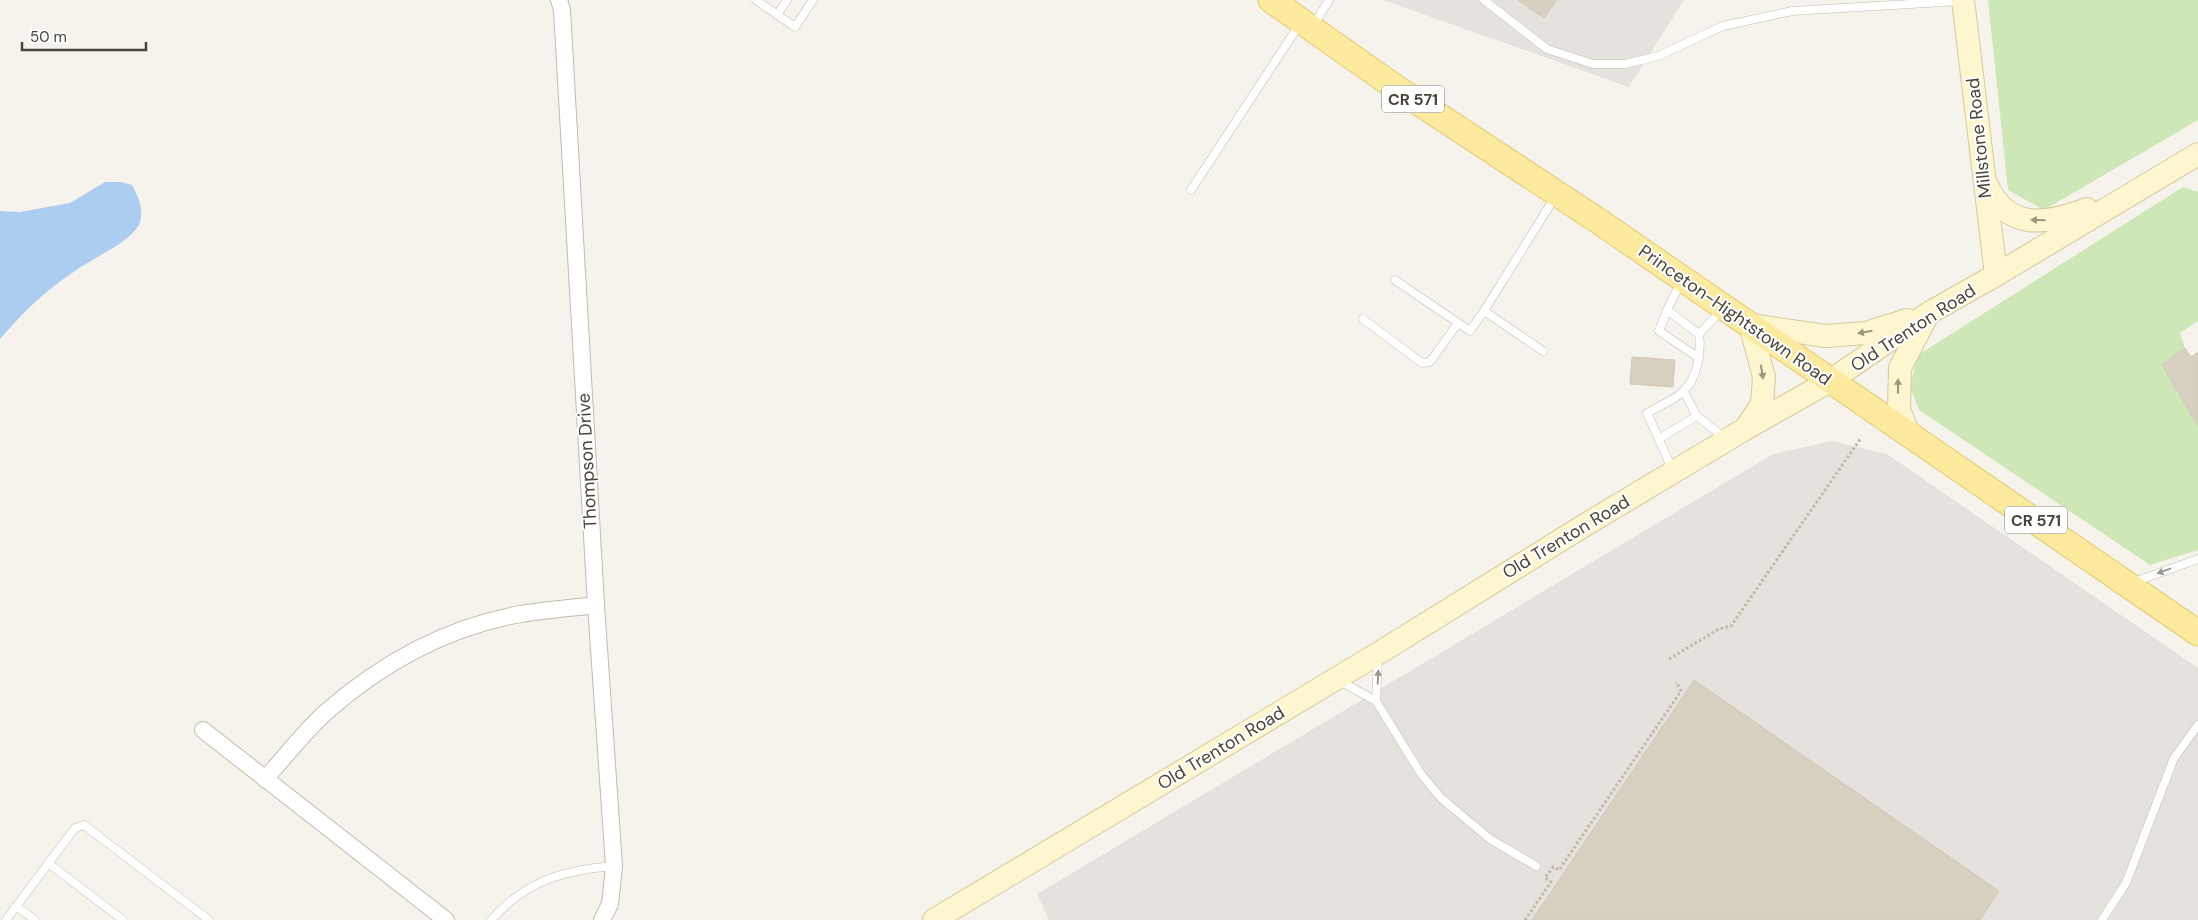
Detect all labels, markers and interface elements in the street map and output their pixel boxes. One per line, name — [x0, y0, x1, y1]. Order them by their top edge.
scale bar — [22, 20, 146, 52]
text: 50 m — [30, 27, 67, 47]
street label: Millstone Road — [1961, 77, 1997, 199]
road number: CR 571 — [1382, 86, 1444, 112]
one-way arrow — [2030, 215, 2046, 223]
street label: Princeton-Hightstown Road — [1634, 239, 1836, 391]
street label: Old Trenton Road — [1846, 279, 1980, 377]
one-way arrow — [1857, 329, 1873, 337]
one-way arrow — [1758, 364, 1766, 380]
one-way arrow — [1894, 377, 1902, 393]
street label: Thompson Drive — [571, 393, 603, 529]
street label: Old Trenton Road — [1498, 490, 1634, 584]
road number: CR 571 — [2005, 506, 2067, 534]
one-way arrow — [2156, 568, 2171, 575]
one-way arrow — [1374, 669, 1382, 685]
street label: Old Trenton Road — [1153, 701, 1289, 795]

